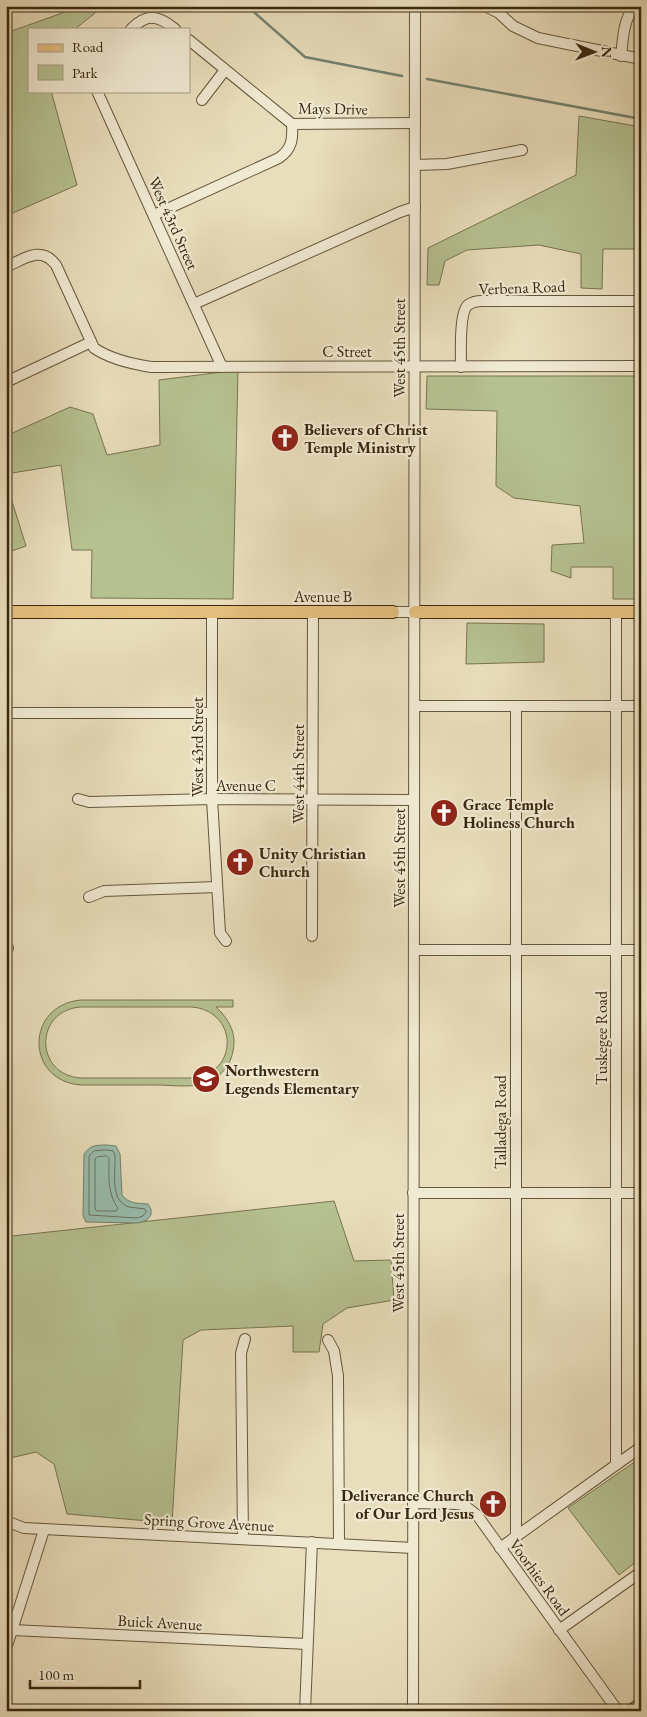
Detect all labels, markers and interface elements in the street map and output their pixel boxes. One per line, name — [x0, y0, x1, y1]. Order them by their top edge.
legend — [28, 28, 190, 92]
north arrow — [570, 28, 620, 78]
text: Road — [72, 37, 104, 56]
text: N — [598, 46, 616, 59]
text: Park — [72, 63, 99, 82]
street label: Mays Drive — [298, 97, 368, 120]
street label: West 43rd Street — [144, 173, 203, 273]
street label: Verbena Road — [478, 275, 567, 300]
street label: West 45th Street — [389, 298, 410, 398]
street label: C Street — [322, 341, 372, 362]
place label: Believers of Christ Temple Ministry — [304, 419, 428, 458]
church icon: Believers of Christ Temple Ministry — [270, 423, 300, 453]
street label: Avenue B — [293, 586, 352, 607]
street label: West 43rd Street — [187, 697, 208, 797]
street label: West 44th Street — [288, 724, 309, 824]
street label: Avenue C — [215, 775, 276, 796]
place label: Grace Temple Holiness Church — [463, 794, 575, 833]
church icon: Grace Temple Holiness Church — [429, 798, 459, 828]
street label: West 45th Street — [389, 808, 410, 908]
place label: Unity Christian Church — [259, 843, 366, 882]
church icon: Unity Christian Church — [225, 847, 255, 877]
street label: Tuskegee Road — [591, 990, 612, 1085]
place label: Northwestern Legends Elementary — [225, 1060, 359, 1099]
school or university icon: Northwestern Legends Elementary — [191, 1064, 221, 1094]
street label: Talladega Road — [490, 1074, 511, 1169]
street label: West 45th Street — [388, 1213, 409, 1313]
place label: Deliverance Church of Our Lord Jesus — [341, 1485, 474, 1524]
church icon: Deliverance Church of Our Lord Jesus — [478, 1489, 508, 1519]
street label: Spring Grove Avenue — [143, 1509, 275, 1536]
street label: Voorhies Road — [504, 1534, 575, 1621]
street label: Buick Avenue — [117, 1610, 203, 1635]
scale bar — [30, 1657, 140, 1689]
text: 100 m — [38, 1665, 75, 1684]

